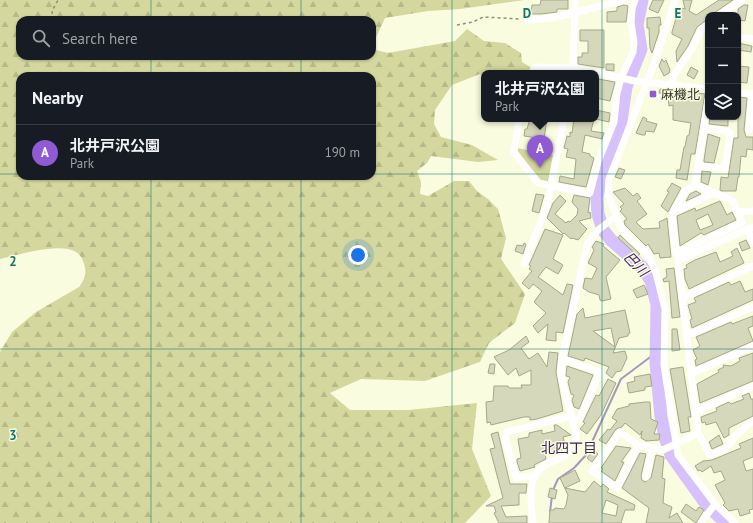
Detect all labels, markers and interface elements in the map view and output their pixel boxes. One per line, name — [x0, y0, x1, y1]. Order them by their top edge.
text: D — [523, 5, 531, 22]
text: E — [675, 5, 682, 22]
map controls — [705, 12, 741, 120]
button: + — [705, 12, 741, 48]
search box — [16, 16, 376, 60]
icon: search — [30, 27, 52, 49]
text: Search here — [62, 29, 138, 48]
button: − — [705, 48, 741, 84]
popup — [481, 70, 599, 122]
text: 北井戸沢公園 — [495, 79, 585, 98]
button: layers — [705, 84, 741, 120]
place label: 麻機北 — [661, 86, 700, 103]
text: Nearby — [32, 87, 83, 109]
marker: 麻機北 — [648, 89, 658, 99]
text: Park — [495, 98, 519, 115]
pin: A — [527, 135, 553, 168]
text: 北井戸沢公園 — [70, 136, 160, 155]
text: A — [41, 144, 49, 161]
text: 190 m — [325, 144, 360, 161]
text: Park — [70, 155, 94, 172]
your location — [348, 245, 368, 265]
water label: 巴川 — [620, 248, 654, 282]
text: 2 — [9, 253, 17, 270]
text: 3 — [9, 427, 17, 444]
district label: 北四丁目 — [541, 439, 597, 457]

